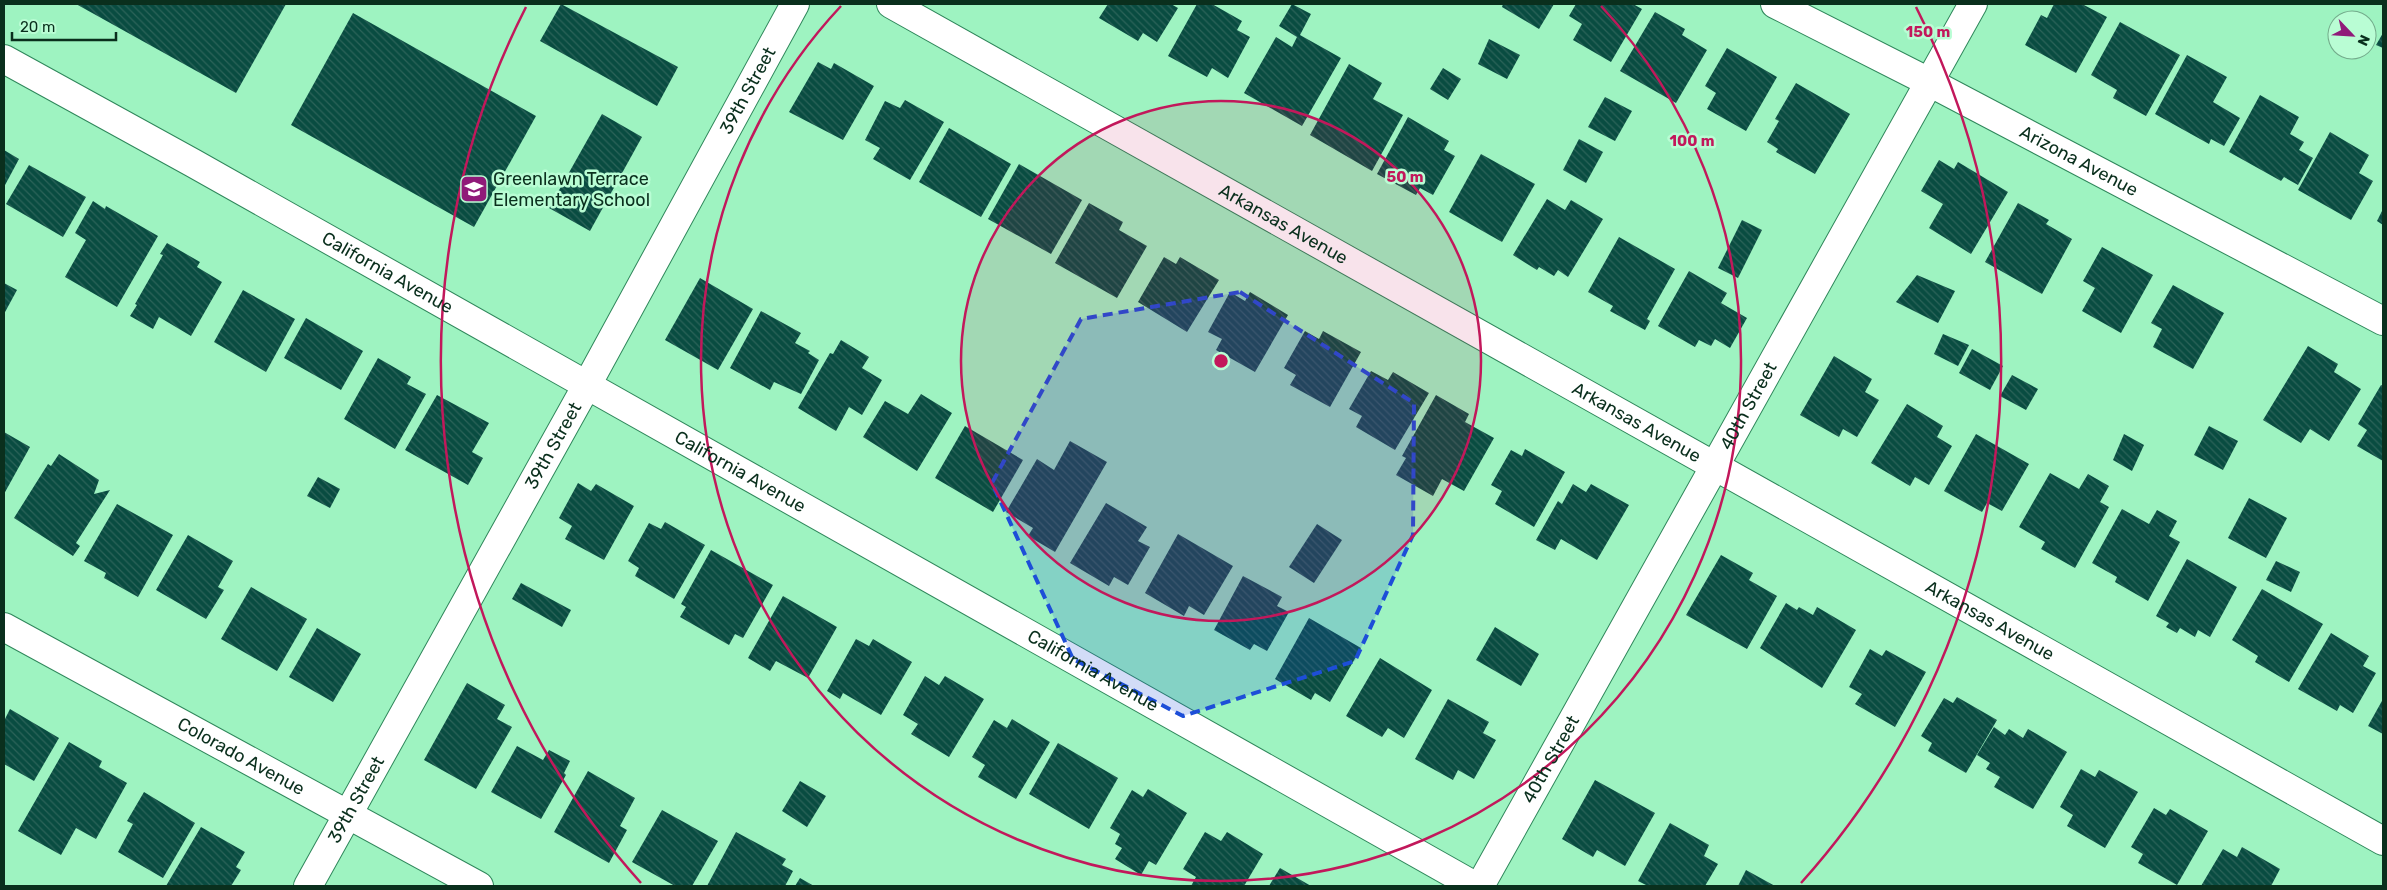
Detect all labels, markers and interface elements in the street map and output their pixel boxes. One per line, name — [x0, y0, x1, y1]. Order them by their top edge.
scale bar — [12, 10, 116, 42]
north arrow — [2327, 10, 2377, 60]
text: 20 m — [20, 18, 55, 36]
text: 150 m — [1906, 23, 1950, 41]
text: N — [2353, 32, 2373, 48]
street label: 39th Street — [715, 43, 780, 138]
street label: Arizona Avenue — [2016, 121, 2142, 201]
text: 100 m — [1670, 132, 1714, 150]
place label: Greenlawn Terrace Elementary School — [493, 168, 650, 211]
text: 50 m — [1387, 168, 1423, 186]
school or university icon: Greenlawn Terrace Elementary School — [459, 174, 489, 204]
street label: Arkansas Avenue — [1215, 179, 1352, 269]
street label: California Avenue — [318, 227, 457, 318]
centre of rings — [1212, 352, 1230, 370]
street label: 40th Street — [1715, 358, 1782, 454]
street label: Arkansas Avenue — [1568, 377, 1705, 467]
street label: 39th Street — [520, 398, 586, 493]
street label: California Avenue — [671, 426, 810, 517]
street label: Arkansas Avenue — [1922, 576, 2058, 665]
street label: California Avenue — [1024, 625, 1162, 716]
street label: 40th Street — [1517, 712, 1584, 807]
street label: Colorado Avenue — [174, 713, 309, 800]
street label: 39th Street — [323, 752, 389, 847]

